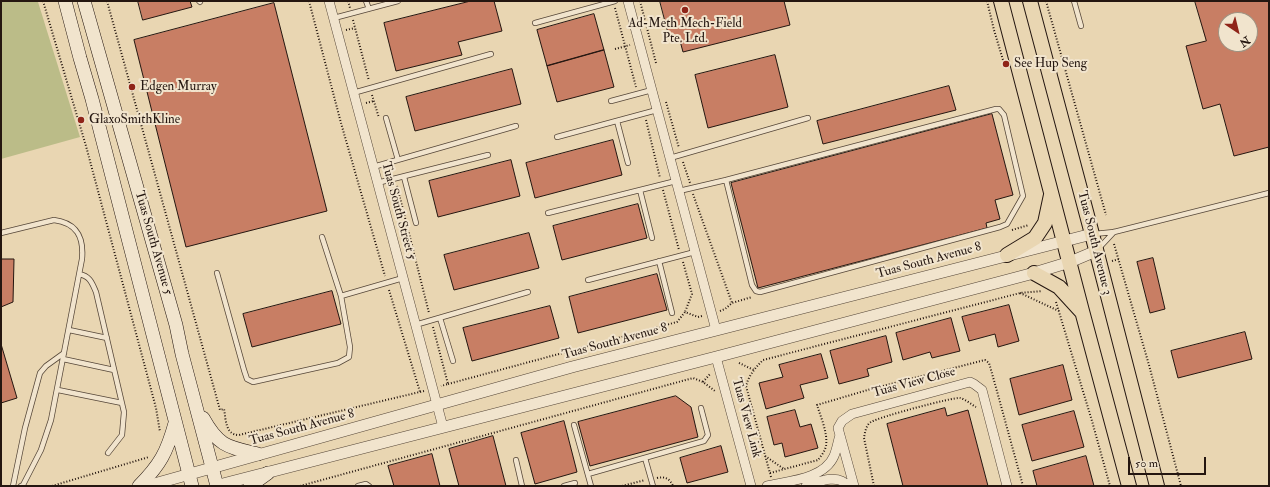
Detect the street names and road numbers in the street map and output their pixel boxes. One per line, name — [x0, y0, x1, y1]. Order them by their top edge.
street label: Tuas South Street 5 — [377, 160, 419, 262]
street label: Tuas South Avenue 5 — [131, 189, 175, 297]
street label: Tuas South Avenue 3 — [1074, 189, 1114, 297]
street label: Tuas South Avenue 8 — [875, 239, 983, 283]
street label: Tuas South Avenue 8 — [561, 320, 669, 364]
street label: Tuas View Close — [871, 364, 957, 402]
street label: Tuas View Link — [728, 376, 764, 460]
street label: Tuas South Avenue 8 — [248, 406, 356, 450]

